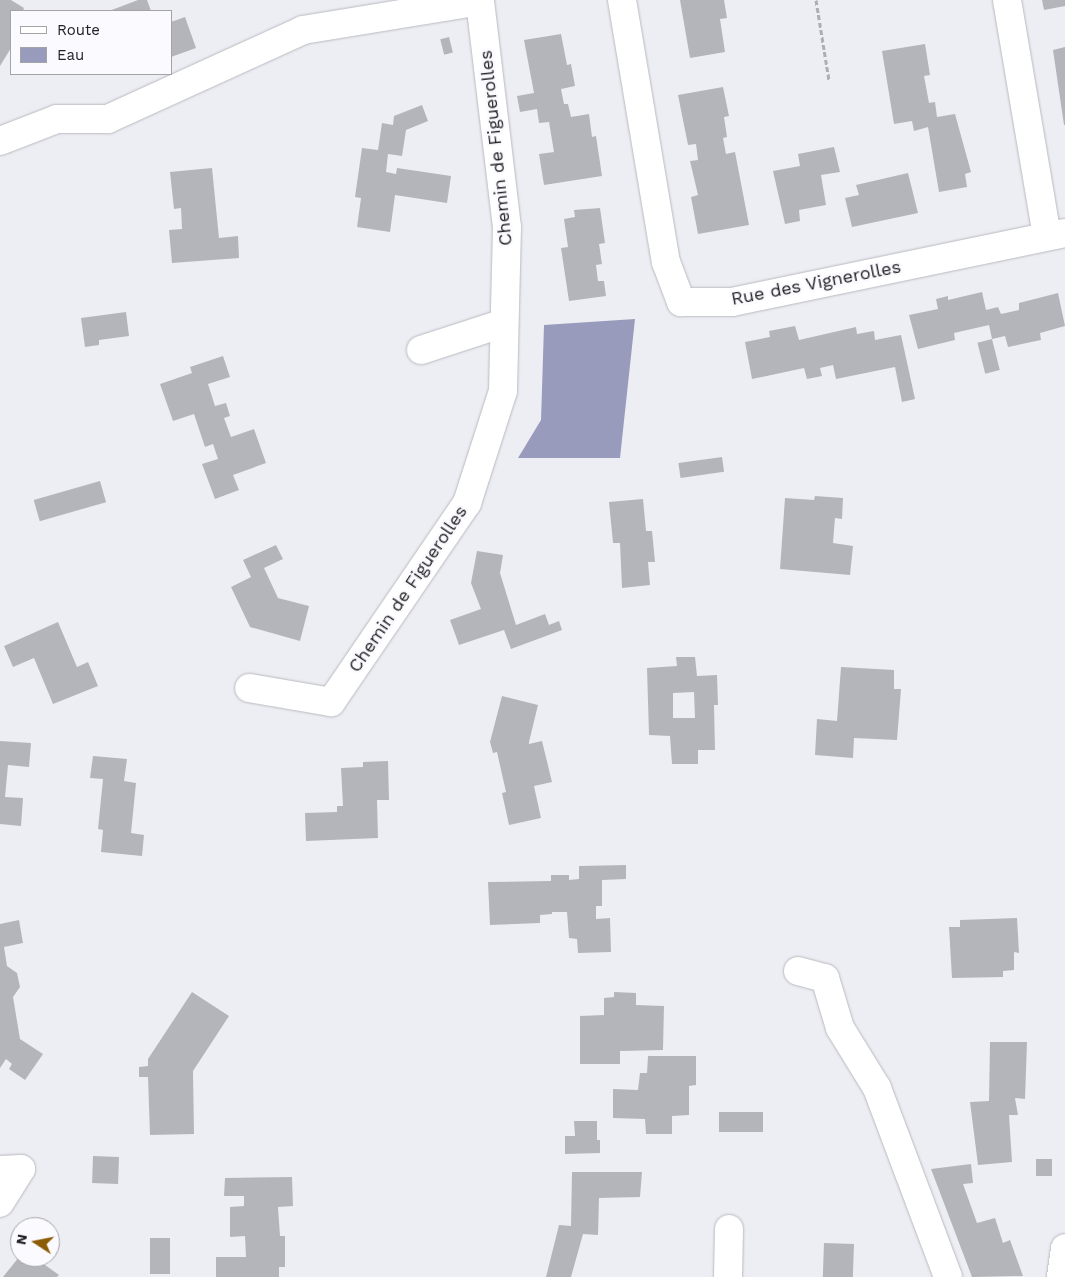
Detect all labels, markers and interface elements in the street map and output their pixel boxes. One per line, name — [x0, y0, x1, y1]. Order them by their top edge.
legend — [10, 10, 172, 75]
text: Route — [57, 21, 100, 39]
text: Eau — [57, 46, 84, 64]
street label: Chemin de Figuerolles — [475, 49, 517, 247]
street label: Rue des Vignerolles — [729, 256, 903, 310]
street label: Chemin de Figuerolles — [344, 502, 472, 676]
north arrow — [10, 1217, 60, 1267]
text: N — [12, 1233, 30, 1246]

